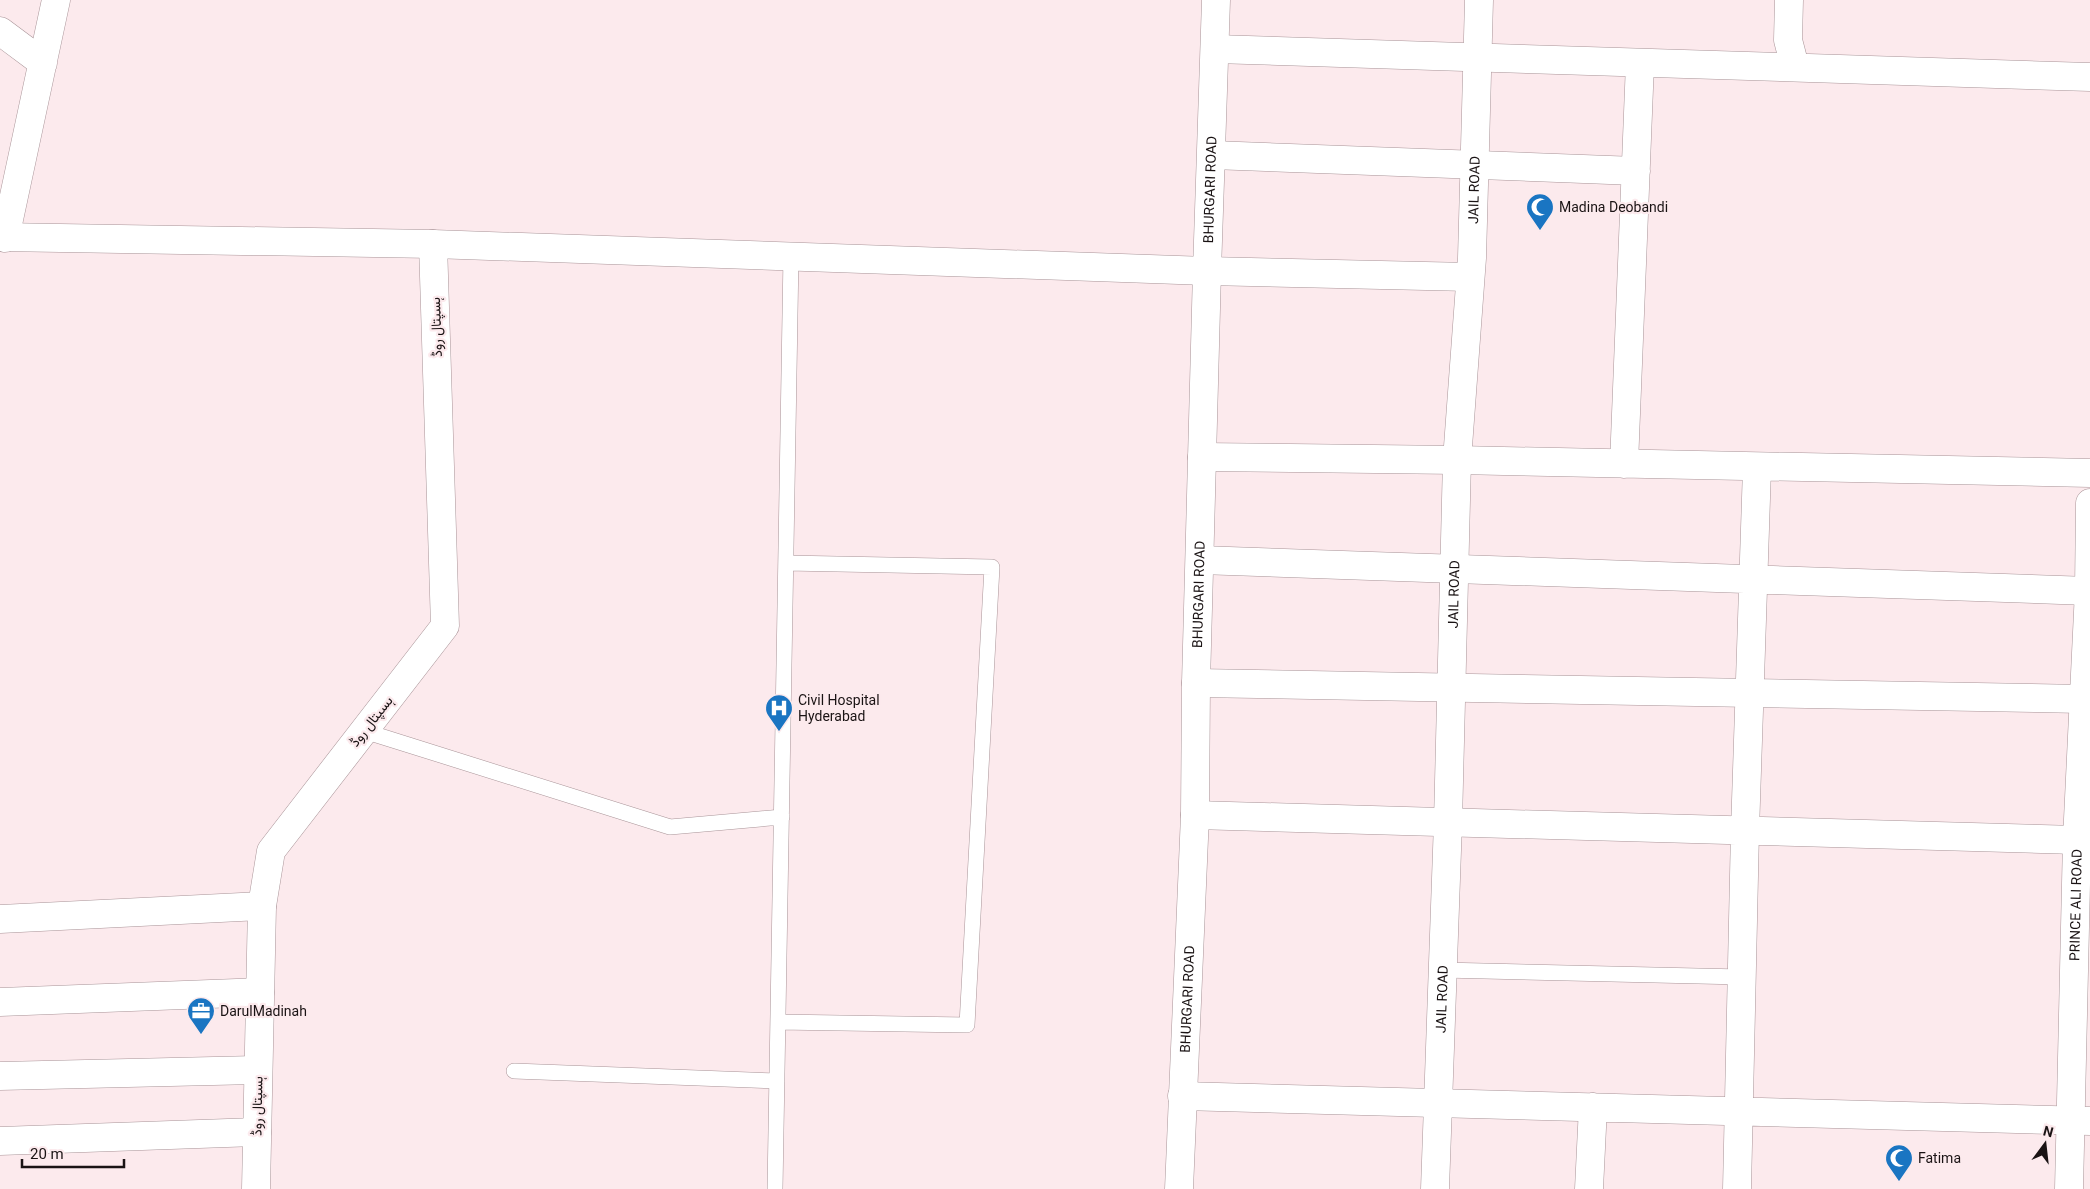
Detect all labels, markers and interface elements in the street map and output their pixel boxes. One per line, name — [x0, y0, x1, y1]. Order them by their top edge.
street label: BHURGARI ROAD — [1200, 136, 1219, 244]
street label: JAIL ROAD — [1465, 156, 1483, 224]
mosque icon: Madina Deobandi — [1525, 192, 1555, 231]
place label: Madina Deobandi — [1559, 199, 1668, 215]
street label: ہسپتال روڈ — [427, 297, 447, 357]
street label: BHURGARI ROAD — [1189, 540, 1208, 648]
street label: JAIL ROAD — [1445, 560, 1463, 629]
street label: ہسپتال روڈ — [346, 692, 397, 751]
place label: Civil Hospital Hyderabad — [798, 692, 880, 724]
hospital icon: Civil Hospital Hyderabad — [764, 693, 794, 732]
street label: PRINCE ALI ROAD — [2066, 849, 2085, 961]
street label: BHURGARI ROAD — [1177, 945, 1197, 1053]
street label: JAIL ROAD — [1433, 965, 1451, 1033]
office icon: DarulMadinah — [186, 996, 216, 1035]
place label: DarulMadinah — [220, 1003, 307, 1019]
street label: ہسپتال روڈ — [248, 1076, 268, 1136]
north arrow — [2020, 1119, 2070, 1169]
text: N — [2042, 1122, 2055, 1140]
scale bar — [22, 1136, 125, 1168]
mosque icon: Fatima — [1884, 1143, 1914, 1182]
text: 20 m — [30, 1145, 64, 1163]
place label: Fatima — [1918, 1150, 1961, 1166]

